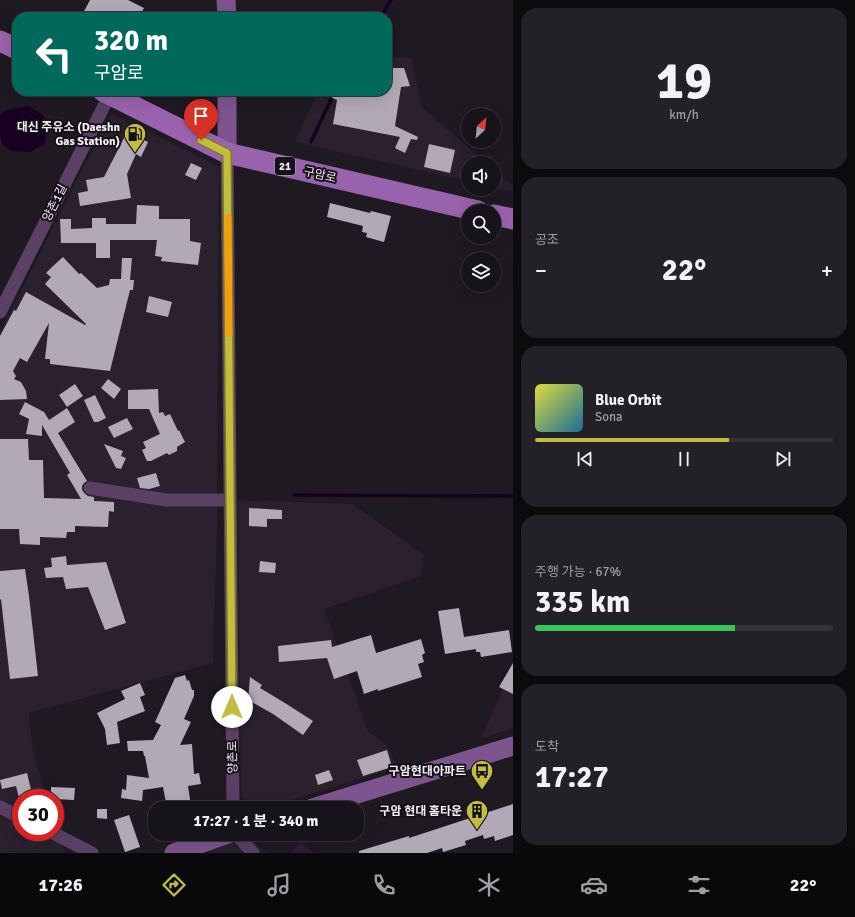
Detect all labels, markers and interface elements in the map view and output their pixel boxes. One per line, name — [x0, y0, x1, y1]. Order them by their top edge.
text: 320 m — [94, 24, 168, 58]
icon: left — [28, 28, 80, 80]
text: 19 — [656, 49, 712, 113]
text: 구암로 — [94, 62, 144, 84]
pin — [184, 99, 218, 140]
icon: arrive — [190, 105, 212, 127]
text: km/h — [669, 107, 699, 123]
north arrow — [461, 108, 501, 148]
map controls — [461, 108, 501, 292]
place label: 대신 주유소 (Daeshn Gas Station) — [17, 120, 120, 149]
fuel station icon: 대신 주유소 (Daeshn Gas Station) — [122, 121, 148, 154]
button: sound — [461, 156, 501, 196]
road number: 21 — [275, 157, 295, 175]
street label: 구암로 — [302, 164, 338, 186]
street label: 양촌1길 — [39, 182, 71, 224]
button: search — [461, 204, 501, 244]
text: 공조 — [535, 232, 559, 248]
button: layers — [461, 252, 501, 292]
text: 22° — [662, 252, 706, 289]
text: − — [535, 257, 547, 284]
text: + — [821, 257, 833, 284]
text: Blue Orbit — [595, 391, 662, 409]
text: Sona — [595, 409, 623, 425]
icon: previous — [574, 448, 596, 470]
icon: pause — [673, 448, 695, 470]
icon: next — [772, 448, 794, 470]
text: 주행 가능 · 67% — [535, 564, 621, 580]
text: 335 km — [535, 584, 630, 621]
position arrow — [211, 686, 253, 728]
text: 도착 — [535, 739, 559, 755]
street label: 양촌로 — [225, 740, 241, 774]
bus stop icon: 구암현대아파트 — [469, 758, 495, 791]
text: 17:27 — [535, 759, 609, 796]
place label: 구암현대아파트 — [389, 764, 466, 779]
speed limit sign: 30 — [12, 789, 64, 841]
building icon: 구암 현대 홈타운 — [464, 798, 490, 831]
place label: 구암 현대 홈타운 — [379, 804, 462, 819]
text: 17:27 · 1 분 · 340 m — [194, 812, 318, 830]
icon: directions — [160, 871, 188, 899]
icon: music — [265, 871, 293, 899]
icon: phone — [370, 871, 398, 899]
icon: climate — [475, 871, 503, 899]
icon: car — [580, 871, 608, 899]
icon: filters — [685, 871, 713, 899]
text: 17:26 — [39, 874, 83, 896]
text: 22° — [790, 874, 816, 896]

